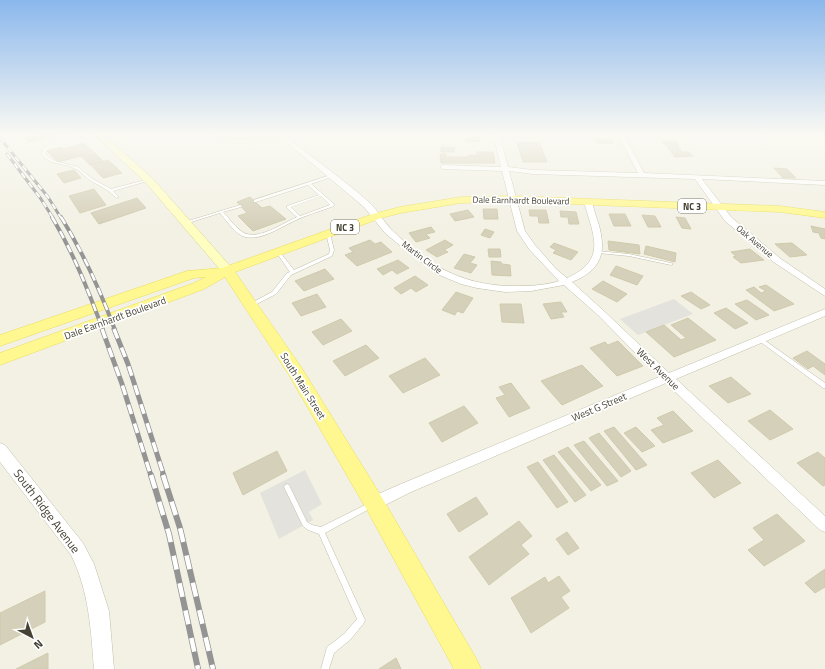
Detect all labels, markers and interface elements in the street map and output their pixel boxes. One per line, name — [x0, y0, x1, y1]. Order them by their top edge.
street label: Dale Earnhardt Boulevard — [473, 193, 570, 207]
road number: NC 3 — [678, 199, 706, 213]
road number: NC 3 — [331, 220, 359, 234]
street label: Oak Avenue — [734, 222, 777, 261]
street label: Martin Circle — [399, 237, 445, 277]
street label: Dale Earnhardt Boulevard — [62, 293, 168, 343]
street label: West Avenue — [633, 344, 683, 394]
street label: South Main Street — [276, 350, 330, 423]
street label: West G Street — [569, 389, 629, 425]
street label: South Ridge Avenue — [9, 465, 85, 557]
north arrow — [12, 617, 52, 657]
text: N — [30, 636, 47, 653]

